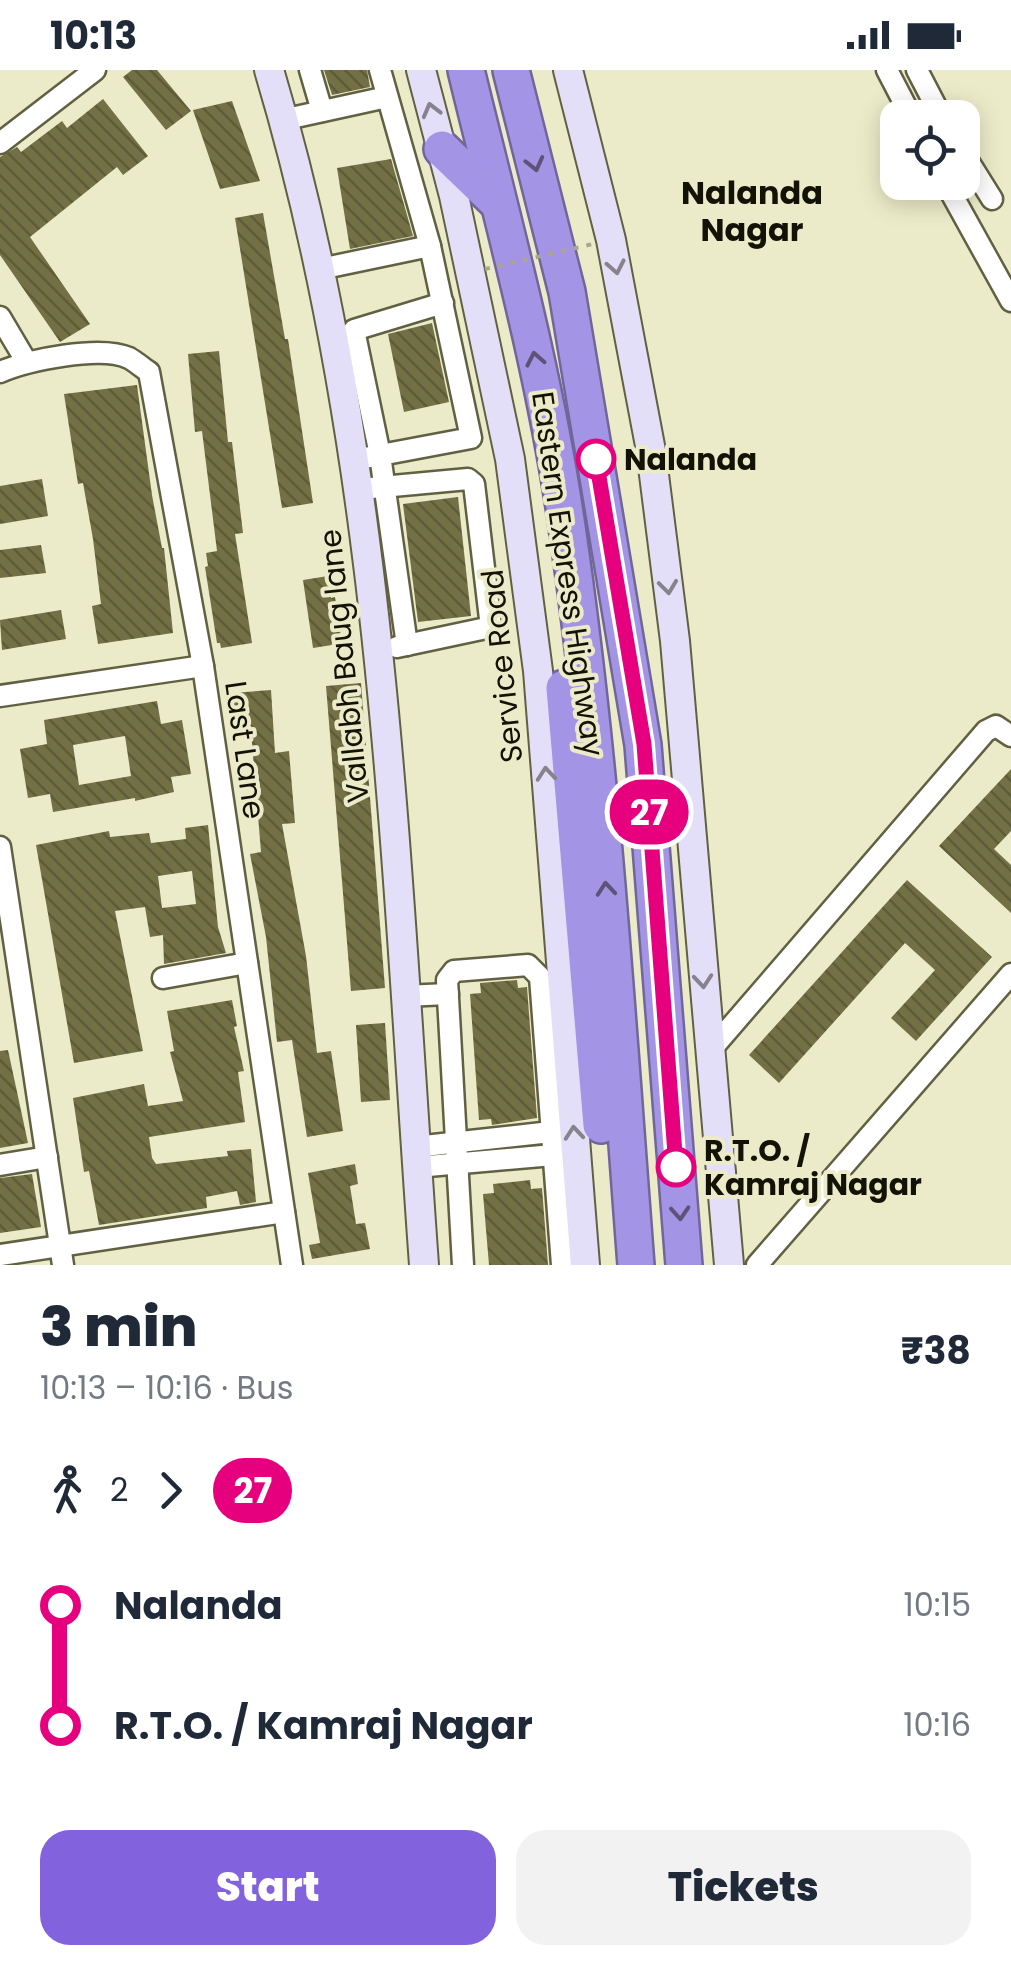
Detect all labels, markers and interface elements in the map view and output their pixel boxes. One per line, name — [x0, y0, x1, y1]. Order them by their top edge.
text: 10:13 — [50, 9, 137, 62]
map controls — [880, 100, 980, 200]
button: locate — [880, 100, 980, 200]
one-way arrow — [422, 102, 443, 119]
one-way arrow — [524, 155, 545, 172]
district label: Nalanda Nagar — [681, 170, 823, 252]
one-way arrow — [605, 258, 626, 275]
one-way arrow — [526, 351, 547, 368]
street label: Eastern Express Highway — [521, 389, 615, 759]
place label: Nalanda — [624, 438, 757, 481]
marker: Nalanda — [577, 440, 615, 478]
street label: Vallabh Baug lane — [308, 527, 380, 805]
street label: Service Road — [470, 567, 534, 765]
one-way arrow — [657, 580, 678, 596]
street label: Last Lane — [214, 678, 276, 822]
one-way arrow — [535, 766, 557, 782]
line badge: 27 — [604, 780, 694, 844]
text: 27 — [630, 788, 668, 837]
one-way arrow — [596, 880, 618, 896]
one-way arrow — [692, 973, 714, 989]
one-way arrow — [564, 1124, 586, 1140]
place label: R.T.O. / Kamraj Nagar — [704, 1129, 922, 1206]
marker: R.T.O. / Kamraj Nagar — [657, 1148, 695, 1186]
one-way arrow — [669, 1205, 690, 1221]
text: 3 min — [40, 1288, 197, 1365]
text: ₹38 — [901, 1324, 971, 1377]
text: 10:13 – 10:16 · Bus — [40, 1365, 293, 1410]
icon: walk — [40, 1463, 95, 1518]
icon: forward — [143, 1463, 198, 1518]
text: 27 — [233, 1466, 272, 1515]
text: 2 — [110, 1467, 128, 1512]
text: Nalanda — [114, 1579, 283, 1632]
text: 10:15 — [904, 1582, 971, 1627]
text: R.T.O. / Kamraj Nagar — [114, 1699, 533, 1752]
text: 10:16 — [903, 1702, 971, 1747]
button: Start — [40, 1830, 496, 1945]
button: Tickets — [516, 1830, 971, 1945]

